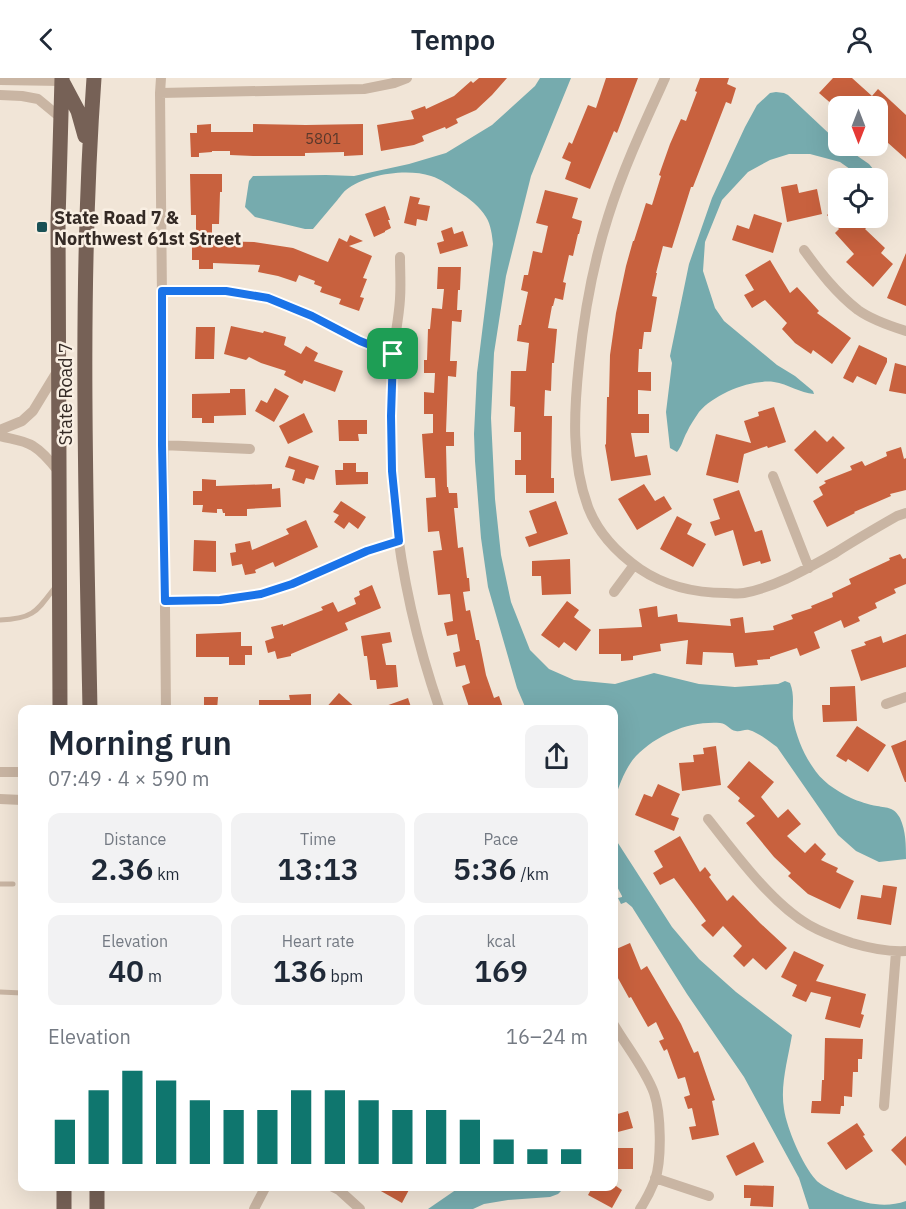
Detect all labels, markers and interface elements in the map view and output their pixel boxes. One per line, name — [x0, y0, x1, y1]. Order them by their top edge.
text: Tempo — [411, 22, 495, 57]
icon: back — [30, 23, 63, 56]
icon: person — [843, 23, 876, 56]
north arrow — [828, 96, 888, 156]
map controls — [828, 96, 888, 228]
house number: 5801 — [305, 129, 341, 148]
button: locate — [828, 168, 888, 228]
place label: State Road 7 & Northwest 61st Street — [54, 206, 241, 250]
marker: State Road 7 & Northwest 61st Street — [35, 220, 49, 234]
pin — [367, 328, 418, 379]
icon: arrive — [376, 337, 409, 370]
street label: State Road 7 — [54, 342, 77, 446]
text: Morning run — [48, 721, 232, 764]
button: share — [525, 725, 588, 788]
text: 07:49 · 4 × 590 m — [48, 765, 209, 792]
text: Distance — [104, 829, 166, 849]
text: Time — [300, 829, 336, 849]
text: Pace — [484, 829, 518, 849]
text: 2.36 — [90, 849, 153, 888]
text: 13:13 — [277, 849, 359, 888]
text: 5:36 — [453, 849, 517, 888]
text: km — [153, 864, 180, 884]
text: /km — [517, 864, 549, 884]
text: Elevation — [102, 931, 168, 951]
text: Heart rate — [282, 931, 354, 951]
text: kcal — [486, 931, 516, 951]
text: 40 — [108, 951, 144, 990]
text: 136 — [273, 951, 327, 990]
text: 169 — [474, 951, 528, 990]
text: m — [144, 966, 162, 986]
text: bpm — [327, 966, 363, 986]
text: Elevation — [48, 1023, 131, 1050]
text: 16–24 m — [506, 1023, 588, 1050]

